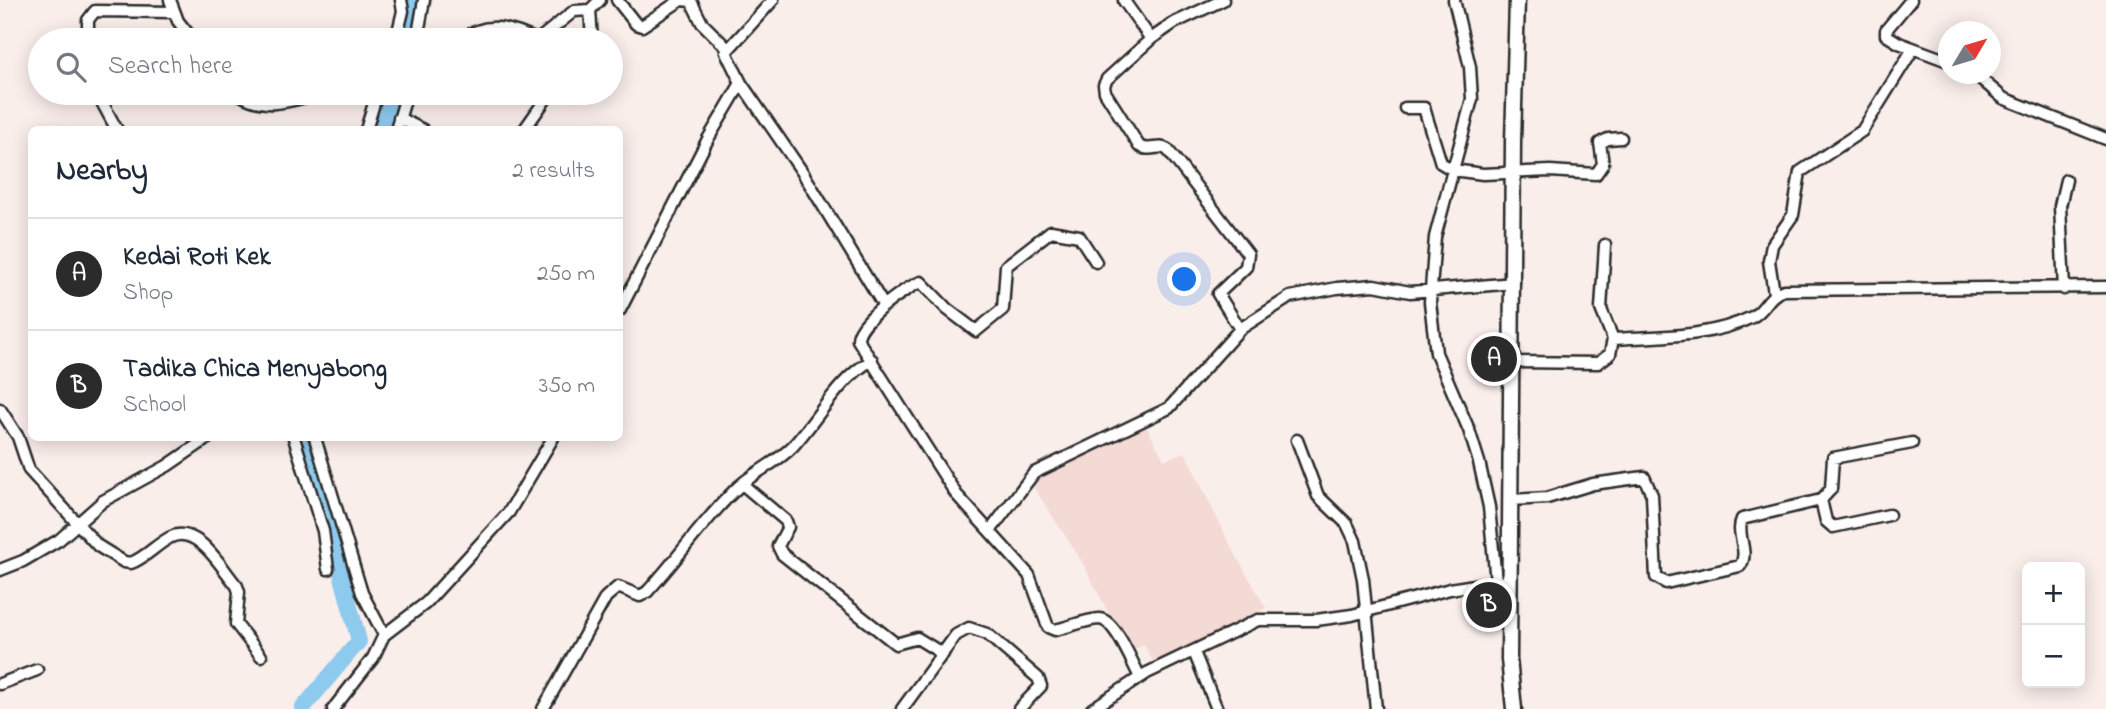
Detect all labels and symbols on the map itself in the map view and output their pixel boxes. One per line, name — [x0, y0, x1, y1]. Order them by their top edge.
north arrow — [1938, 21, 2001, 84]
your location — [1167, 262, 1201, 296]
pin: A — [1471, 333, 1517, 385]
pin: B — [1466, 579, 1512, 631]

